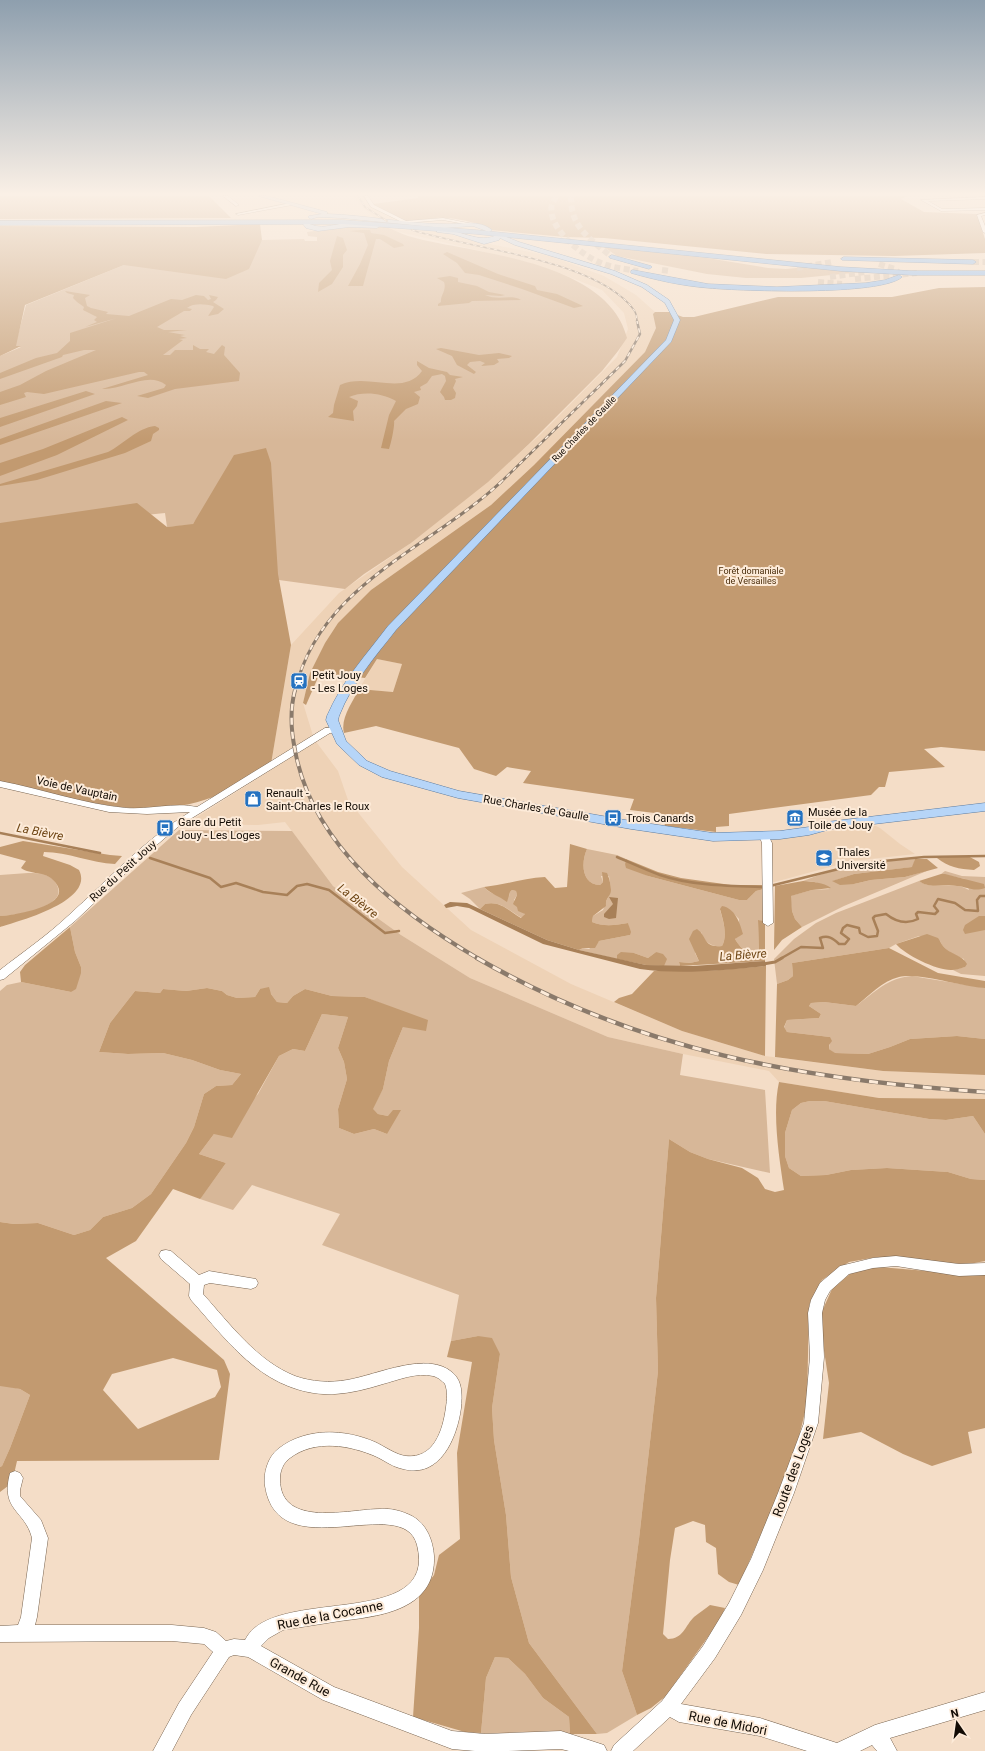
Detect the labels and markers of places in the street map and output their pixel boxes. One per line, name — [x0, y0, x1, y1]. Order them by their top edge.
place label: Petit Jouy - Les Loges — [312, 669, 368, 695]
station icon: Petit Jouy - Les Loges — [289, 671, 309, 691]
place label: Renault - Saint-Charles le Roux — [266, 787, 370, 813]
shop icon: Renault - Saint-Charles le Roux — [243, 789, 263, 809]
place label: Musée de la Toile de Jouy — [808, 806, 873, 832]
bus stop icon: Trois Canards — [603, 808, 623, 828]
museum icon: Musée de la Toile de Jouy — [785, 808, 805, 828]
place label: Trois Canards — [626, 812, 694, 825]
place label: Gare du Petit Jouy - Les Loges — [178, 816, 260, 842]
bus stop icon: Gare du Petit Jouy - Les Loges — [155, 818, 175, 838]
place label: Thales Université — [837, 846, 886, 872]
school or university icon: Thales Université — [814, 848, 834, 868]

